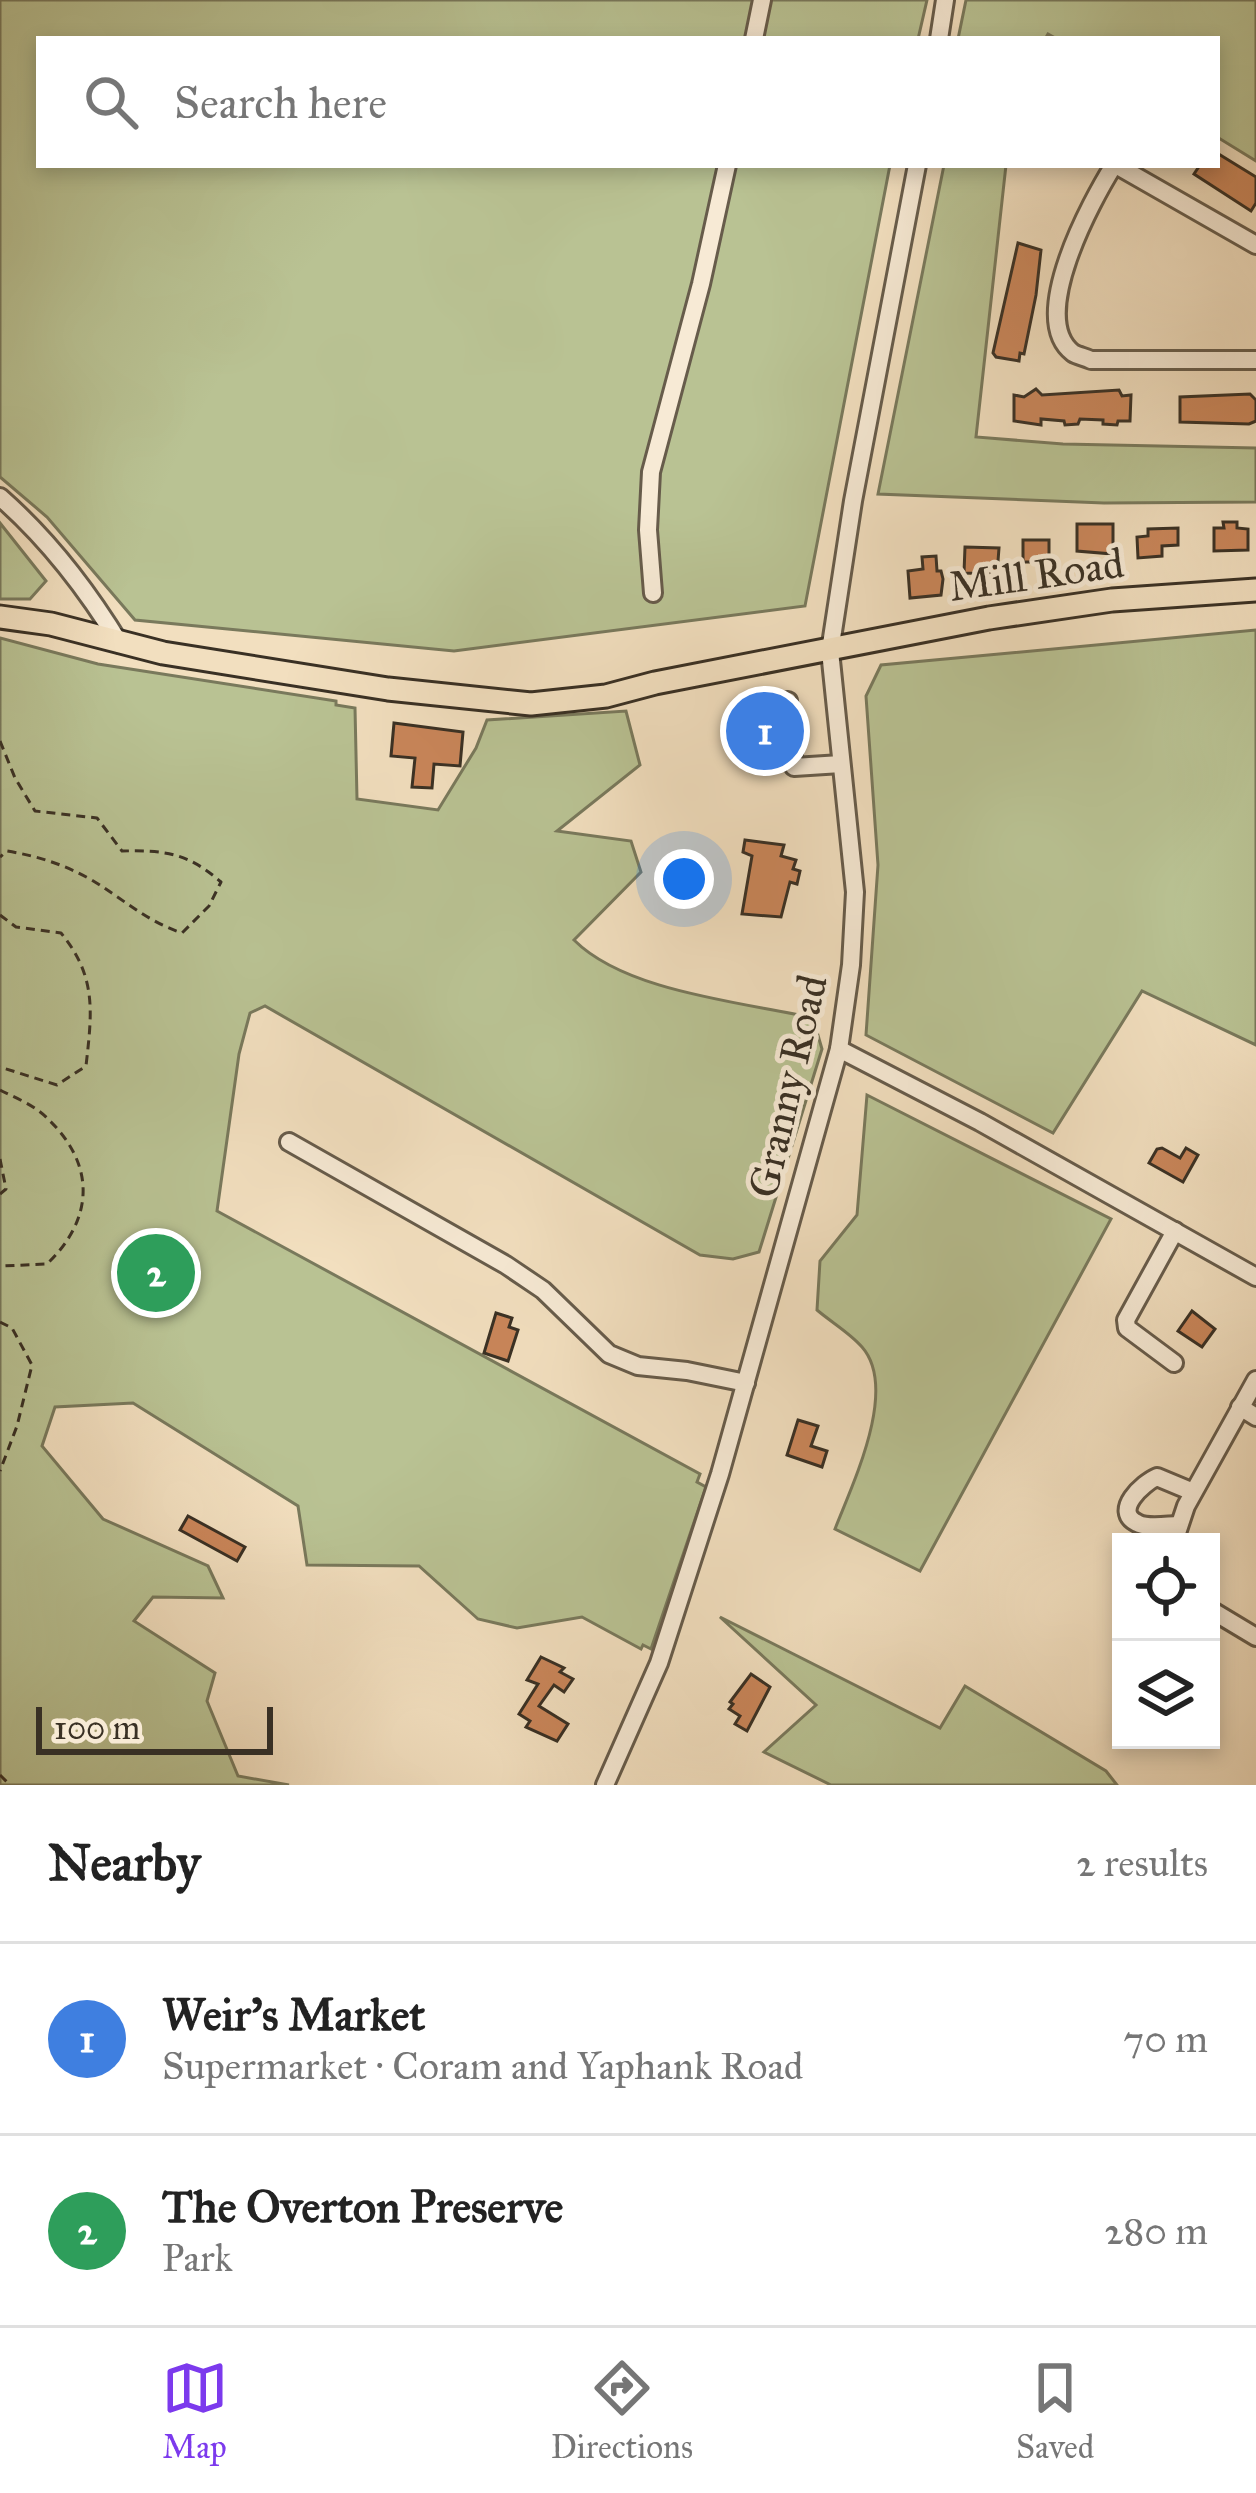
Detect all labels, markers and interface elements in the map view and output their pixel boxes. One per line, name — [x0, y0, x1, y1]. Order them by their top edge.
search box — [36, 36, 1220, 168]
icon: search — [78, 69, 144, 135]
text: Search here — [174, 75, 387, 130]
street label: Mill Road — [945, 537, 1127, 613]
pin: 1 — [726, 686, 804, 776]
your location — [654, 849, 714, 909]
street label: Granny Road — [737, 970, 839, 1203]
pin: 2 — [117, 1228, 195, 1318]
map controls — [1112, 1533, 1220, 1749]
button: locate — [1112, 1533, 1220, 1641]
button: layers — [1112, 1641, 1220, 1749]
scale bar — [36, 1701, 273, 1754]
text: 100 m — [54, 1708, 140, 1748]
text: Nearby — [48, 1832, 200, 1894]
text: 2 results — [1076, 1839, 1208, 1887]
text: Weir's Market — [162, 1987, 425, 2042]
text: 1 — [79, 2015, 95, 2063]
text: 70 m — [1123, 2015, 1208, 2063]
text: Supermarket · Coram and Yaphank Road — [162, 2042, 803, 2090]
text: The Overton Preserve — [162, 2179, 563, 2234]
text: 2 — [77, 2207, 97, 2255]
text: 280 m — [1104, 2207, 1208, 2255]
text: Park — [162, 2234, 233, 2282]
tab: Map — [162, 2355, 228, 2467]
tab: Directions — [551, 2355, 693, 2467]
tab: Saved — [1016, 2355, 1094, 2467]

